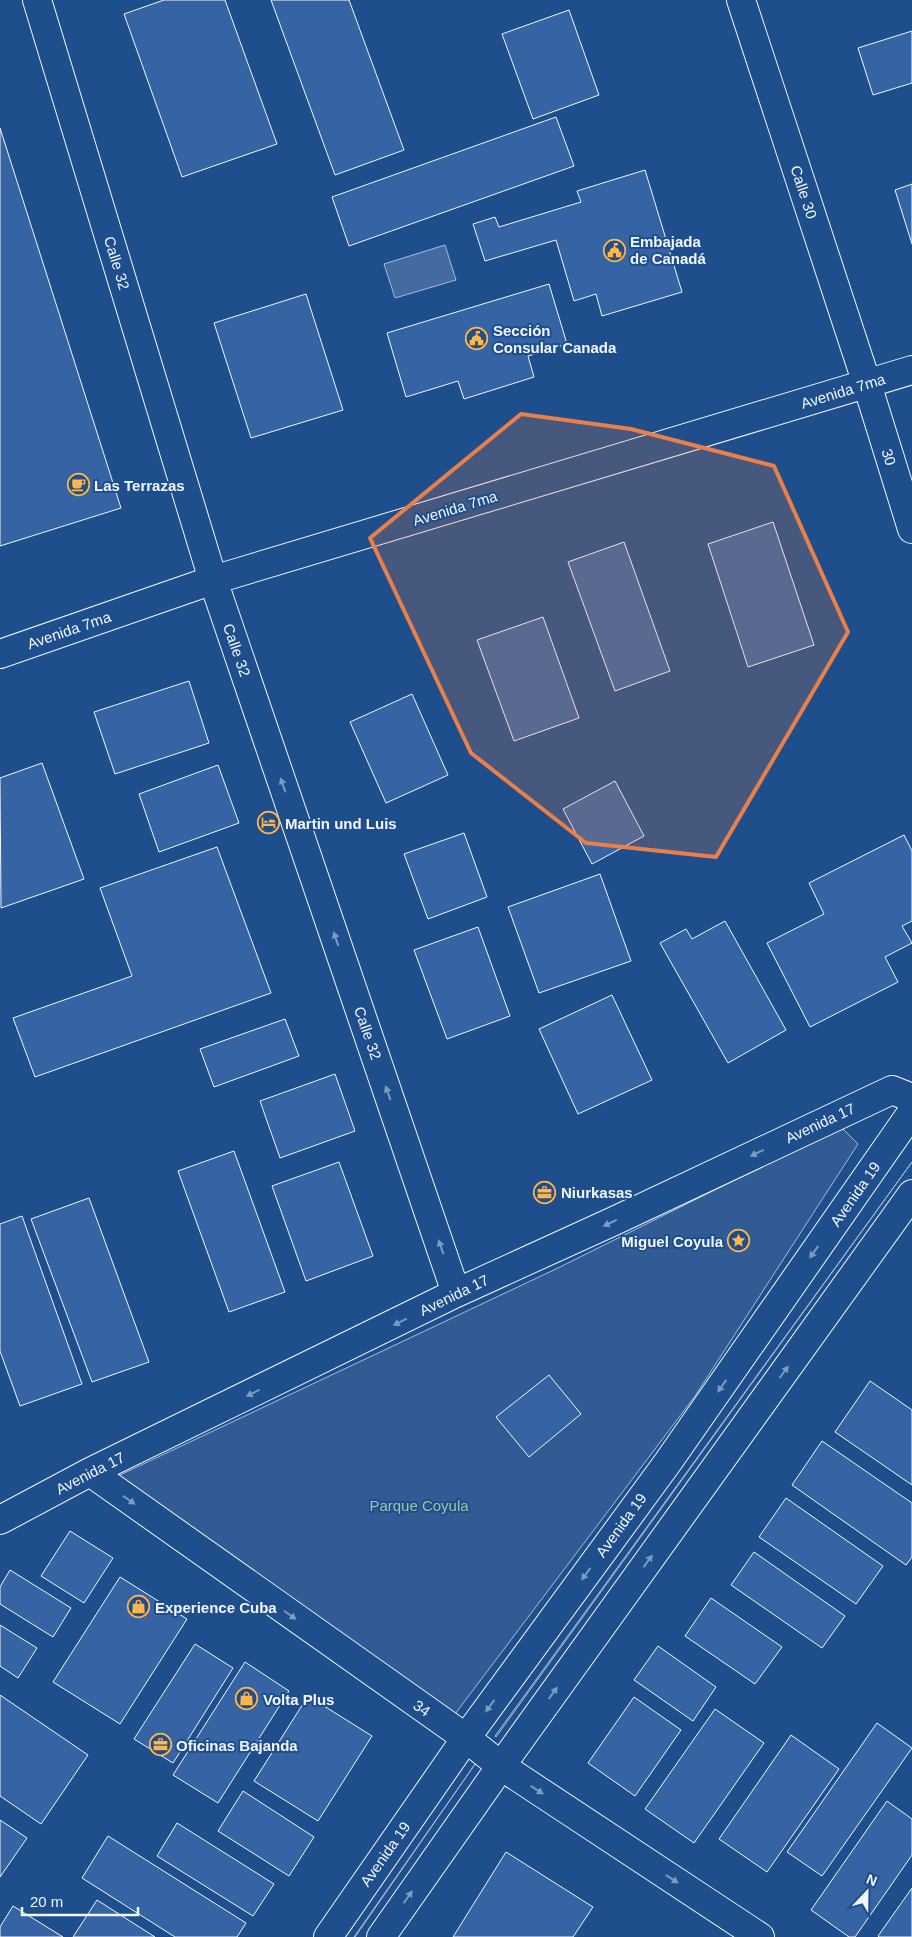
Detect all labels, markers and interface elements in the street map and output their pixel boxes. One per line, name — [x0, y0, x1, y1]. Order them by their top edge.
street label: Calle 30 — [787, 163, 821, 221]
place label: Embajada de Canadá — [630, 233, 707, 267]
street label: Calle 32 — [101, 234, 133, 292]
public building icon: Embajada de Canadá — [602, 238, 626, 262]
place label: Sección Consular Canada — [493, 322, 617, 356]
public building icon: Sección Consular Canada — [465, 327, 489, 351]
street label: Avenida 7ma — [799, 370, 888, 412]
street label: 30 — [878, 447, 900, 467]
cafe icon: Las Terrazas — [66, 473, 90, 497]
place label: Las Terrazas — [94, 477, 185, 494]
street label: Avenida 7ma — [411, 487, 500, 529]
street label: Avenida 7ma — [25, 608, 114, 652]
street label: Calle 32 — [220, 621, 254, 679]
one-way arrow — [279, 778, 287, 793]
hotel icon: Martin und Luis — [257, 811, 281, 835]
place label: Martin und Luis — [285, 815, 397, 832]
one-way arrow — [332, 931, 340, 946]
street label: Calle 32 — [351, 1004, 385, 1062]
one-way arrow — [384, 1085, 392, 1100]
street label: Avenida 17 — [783, 1099, 857, 1147]
one-way arrow — [750, 1150, 764, 1158]
street label: Avenida 19 — [827, 1158, 883, 1230]
office icon: Niurkasas — [533, 1180, 557, 1204]
place label: Niurkasas — [561, 1184, 633, 1201]
one-way arrow — [603, 1219, 617, 1227]
place icon: Miguel Coyula — [727, 1229, 751, 1253]
place label: Miguel Coyula — [621, 1233, 724, 1250]
one-way arrow — [437, 1239, 444, 1254]
one-way arrow — [809, 1246, 819, 1259]
street label: Avenida 17 — [417, 1271, 491, 1319]
one-way arrow — [392, 1317, 407, 1326]
one-way arrow — [779, 1365, 789, 1379]
one-way arrow — [716, 1379, 727, 1392]
one-way arrow — [246, 1388, 261, 1397]
street label: Avenida 17 — [53, 1448, 127, 1498]
street label: Avenida 19 — [592, 1490, 650, 1560]
one-way arrow — [122, 1495, 136, 1505]
park label: Parque Coyula — [369, 1497, 469, 1514]
one-way arrow — [643, 1554, 653, 1568]
one-way arrow — [580, 1567, 591, 1580]
shop icon: Experience Cuba — [127, 1595, 151, 1619]
place label: Experience Cuba — [155, 1599, 277, 1616]
one-way arrow — [284, 1609, 297, 1619]
one-way arrow — [548, 1686, 558, 1700]
shop icon: Volta Plus — [235, 1687, 259, 1711]
place label: Volta Plus — [263, 1691, 334, 1708]
street label: 34 — [410, 1696, 434, 1720]
one-way arrow — [485, 1699, 495, 1713]
office icon: Oficinas Bajanda — [148, 1733, 172, 1757]
place label: Oficinas Bajanda — [176, 1737, 298, 1754]
one-way arrow — [530, 1785, 544, 1794]
street label: Avenida 19 — [357, 1818, 413, 1890]
north arrow — [842, 1867, 892, 1917]
text: N — [864, 1871, 880, 1889]
one-way arrow — [666, 1874, 679, 1884]
scale bar — [22, 1884, 139, 1916]
one-way arrow — [404, 1890, 413, 1904]
text: 20 m — [30, 1893, 63, 1910]

